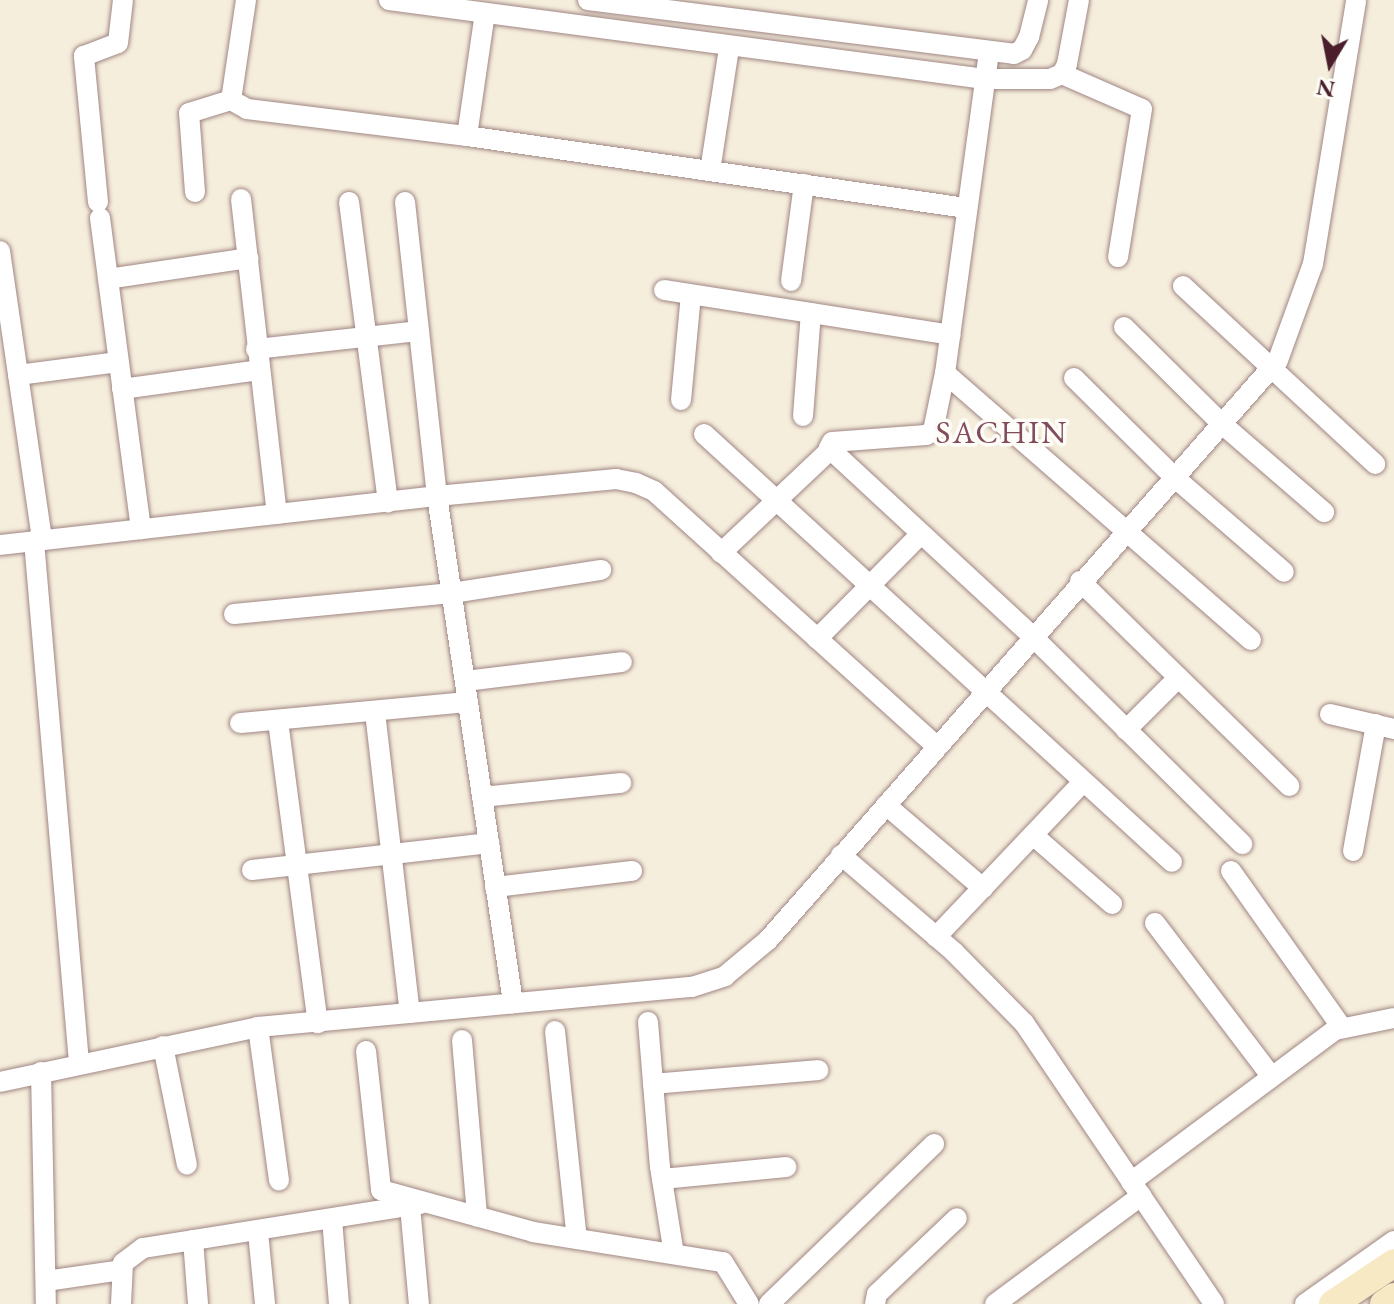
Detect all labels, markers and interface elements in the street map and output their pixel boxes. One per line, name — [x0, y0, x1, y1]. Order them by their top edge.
north arrow — [1290, 24, 1370, 104]
text: N — [1314, 72, 1337, 104]
district label: SACHIN — [936, 413, 1068, 451]

